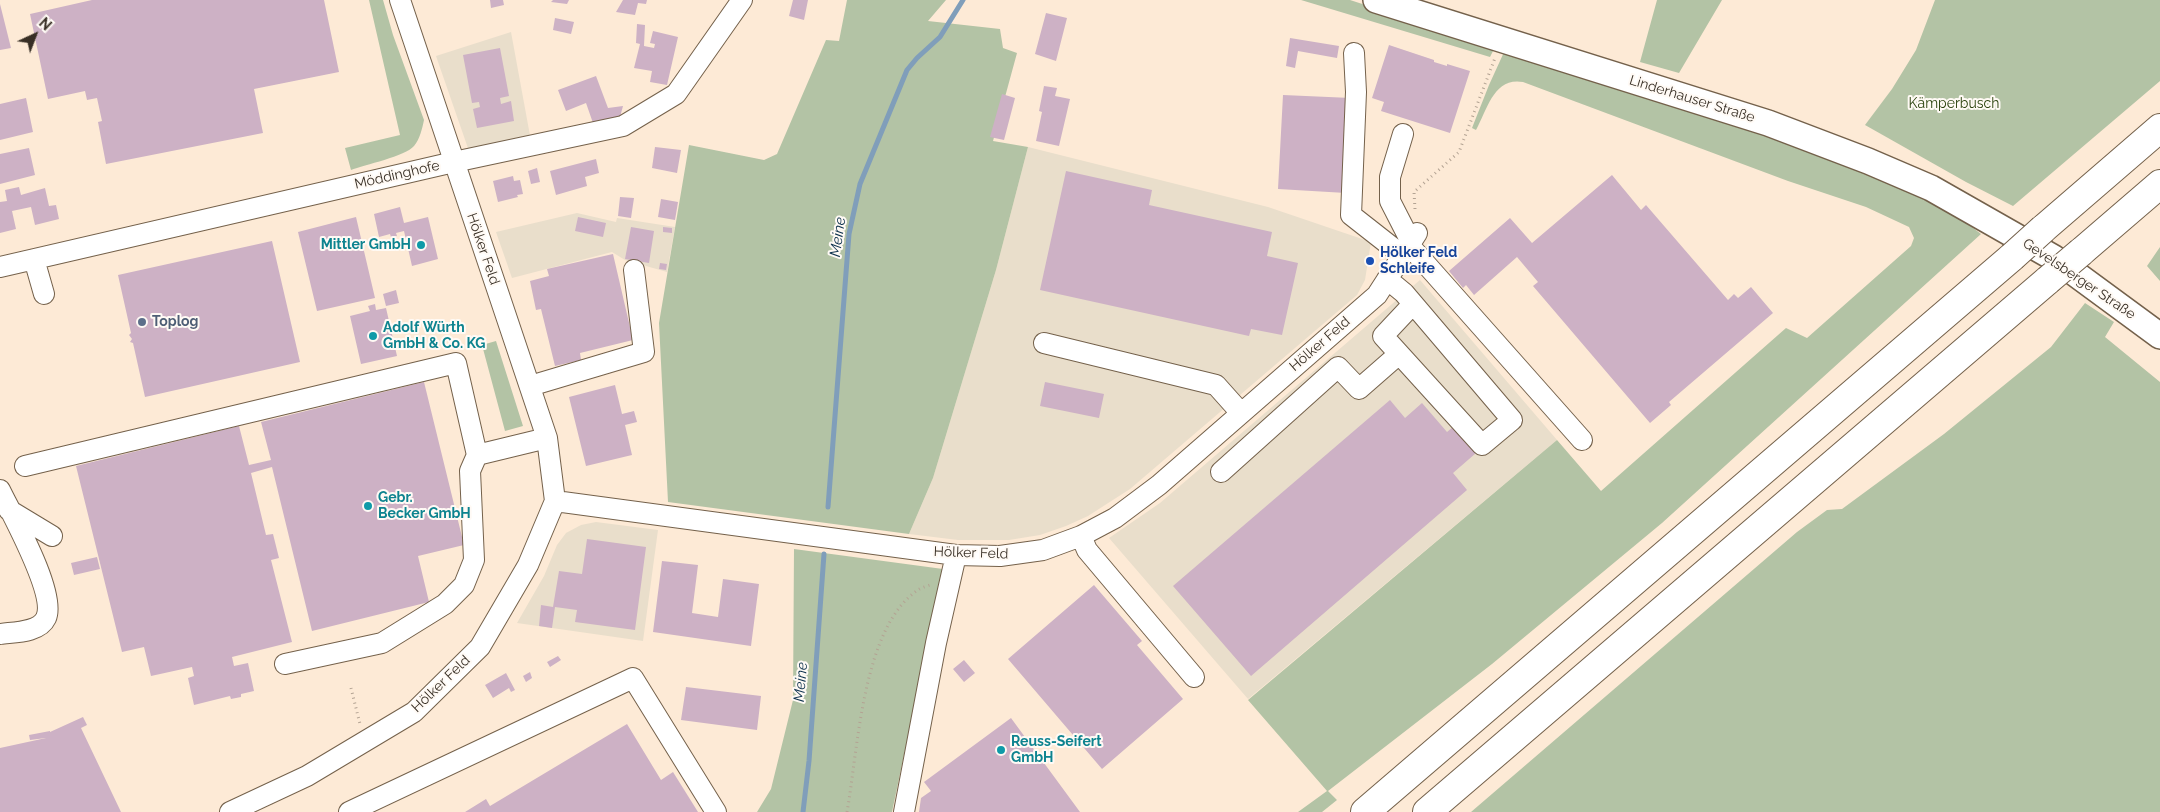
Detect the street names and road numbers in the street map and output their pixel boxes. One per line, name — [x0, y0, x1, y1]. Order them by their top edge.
street label: Linderhauser Straße — [1627, 72, 1757, 126]
street label: Möddinghofe — [353, 157, 441, 193]
street label: Hölker Feld — [463, 211, 503, 287]
street label: Gevelsberger Straße — [2019, 235, 2139, 323]
street label: Hölker Feld — [1286, 313, 1354, 375]
street label: Hölker Feld — [933, 543, 1009, 563]
street label: Hölker Feld — [408, 652, 474, 716]

